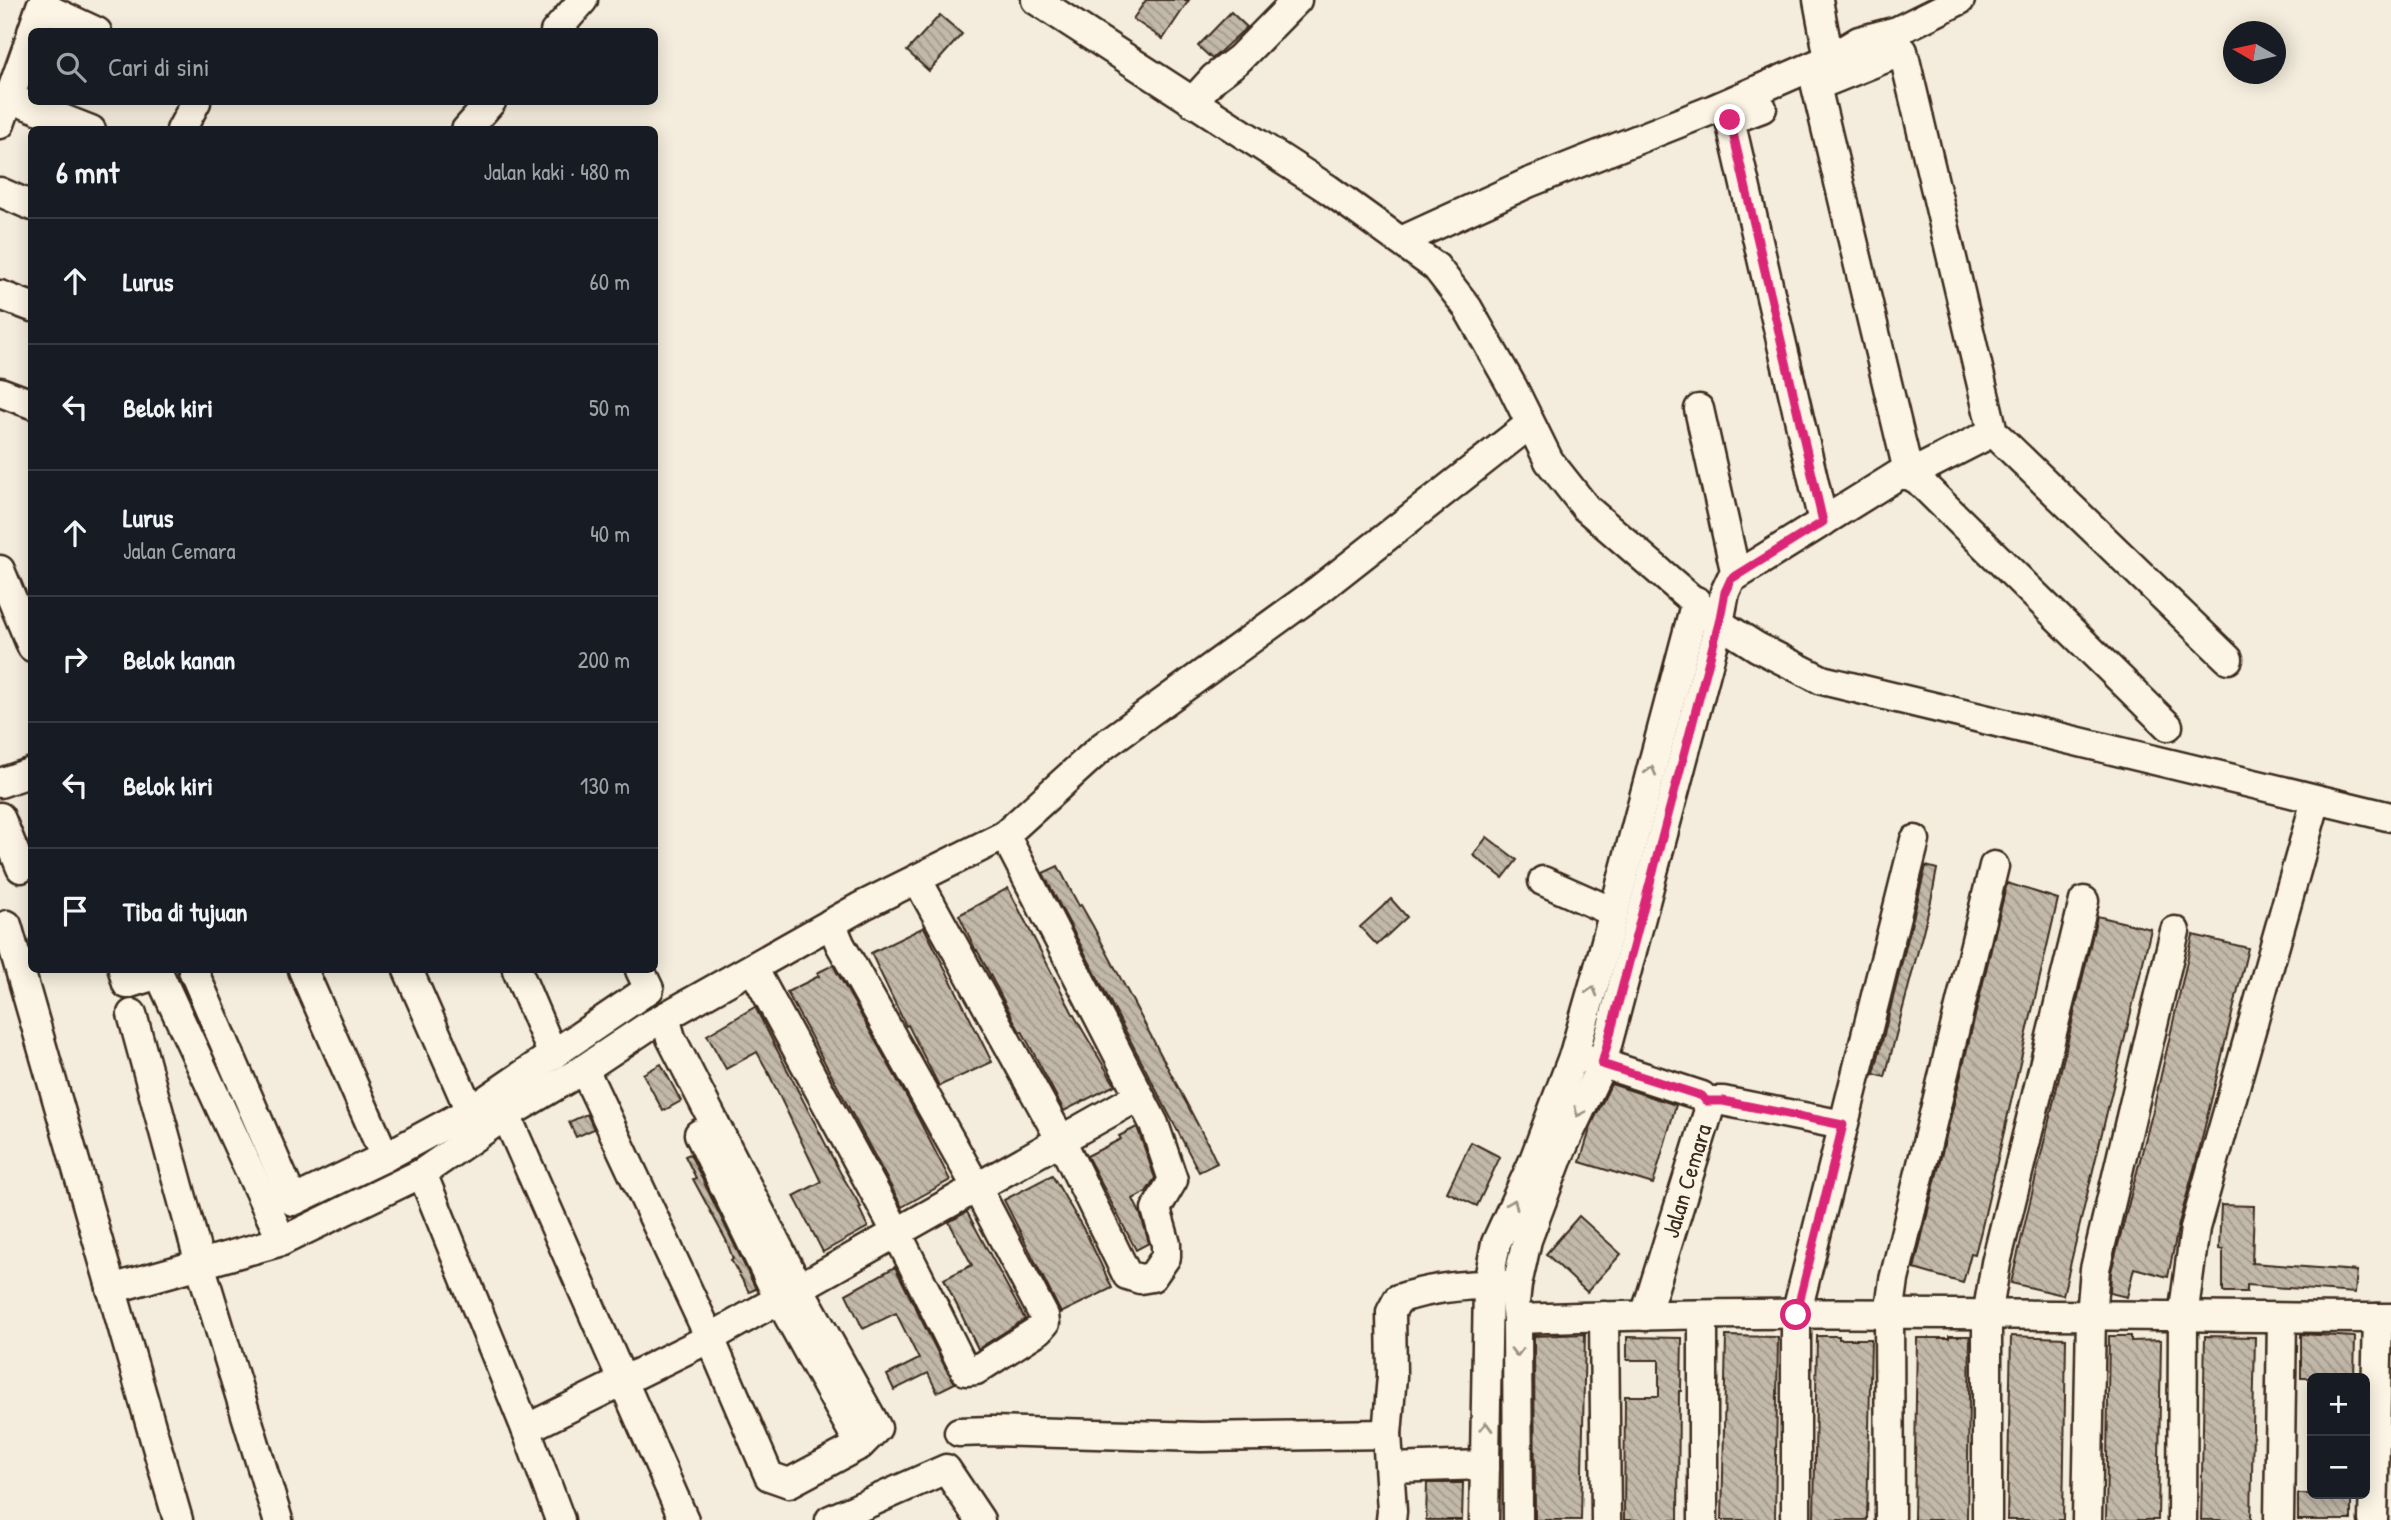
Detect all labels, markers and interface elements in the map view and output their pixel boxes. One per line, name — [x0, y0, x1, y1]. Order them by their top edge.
north arrow — [2223, 21, 2286, 84]
search box — [28, 28, 658, 105]
icon: search — [52, 48, 90, 86]
text: Cari di sini — [108, 49, 210, 84]
route end — [1714, 104, 1745, 135]
text: 6 mnt — [56, 152, 119, 192]
text: Jalan kaki · 480 m — [483, 156, 630, 187]
icon: ahead — [56, 262, 94, 300]
text: Lurus — [123, 264, 174, 299]
text: 60 m — [590, 266, 630, 297]
icon: left — [56, 388, 94, 426]
text: Belok kiri — [123, 390, 213, 425]
text: 50 m — [589, 392, 630, 423]
text: Lurus — [123, 500, 174, 535]
icon: ahead — [56, 514, 94, 552]
text: 40 m — [590, 518, 630, 549]
text: Jalan Cemara — [123, 535, 236, 566]
icon: right — [56, 640, 94, 678]
text: Belok kanan — [123, 642, 235, 677]
text: 200 m — [578, 644, 630, 675]
icon: left — [56, 766, 94, 804]
one-way arrow — [1643, 766, 1657, 778]
text: Belok kiri — [123, 768, 213, 803]
text: 130 m — [580, 770, 630, 801]
icon: arrive — [56, 892, 94, 930]
text: Tiba di tujuan — [123, 894, 248, 929]
one-way arrow — [1584, 985, 1599, 997]
one-way arrow — [1573, 1105, 1587, 1117]
street label: Jalan Cemara — [1654, 1120, 1719, 1242]
one-way arrow — [1505, 1199, 1519, 1211]
route start — [1780, 1299, 1811, 1330]
one-way arrow — [1509, 1348, 1525, 1358]
map controls — [2307, 1373, 2370, 1499]
button: + — [2307, 1373, 2370, 1436]
one-way arrow — [1478, 1422, 1494, 1432]
button: − — [2307, 1436, 2370, 1499]

